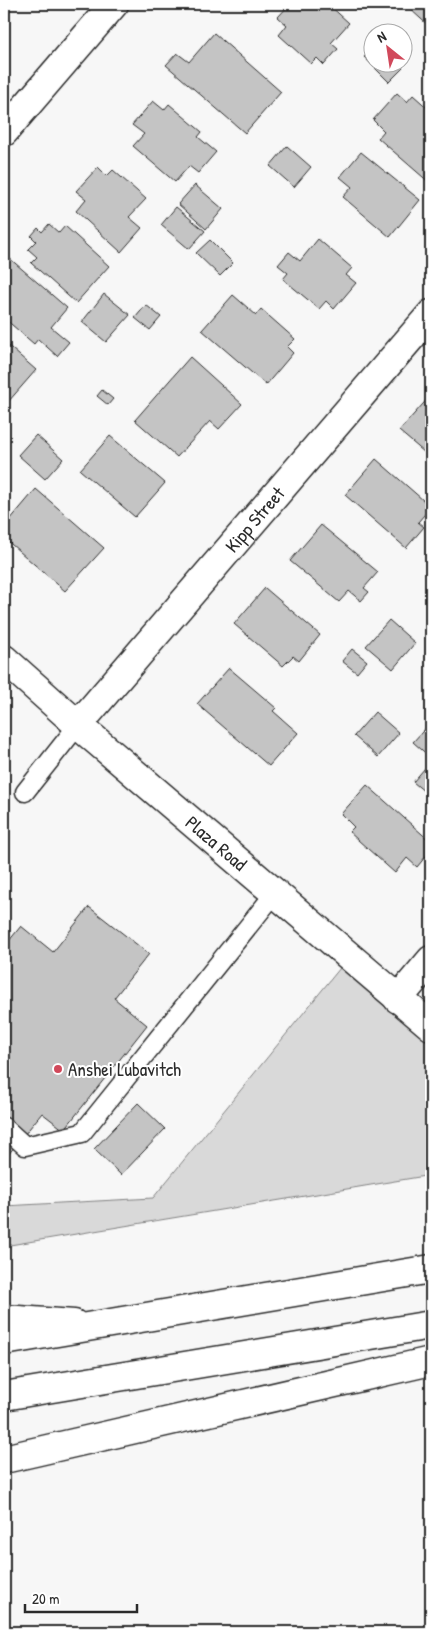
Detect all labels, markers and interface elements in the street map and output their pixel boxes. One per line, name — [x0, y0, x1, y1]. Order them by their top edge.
north arrow — [362, 22, 412, 72]
text: N — [373, 26, 390, 46]
street label: Kipp Street — [219, 481, 291, 558]
street label: Plaza Road — [180, 809, 253, 877]
place label: Anshei Lubavitch — [68, 1056, 181, 1082]
marker: Anshei Lubavitch — [52, 1063, 64, 1075]
scale bar — [25, 1581, 138, 1613]
text: 20 m — [32, 1588, 59, 1609]

